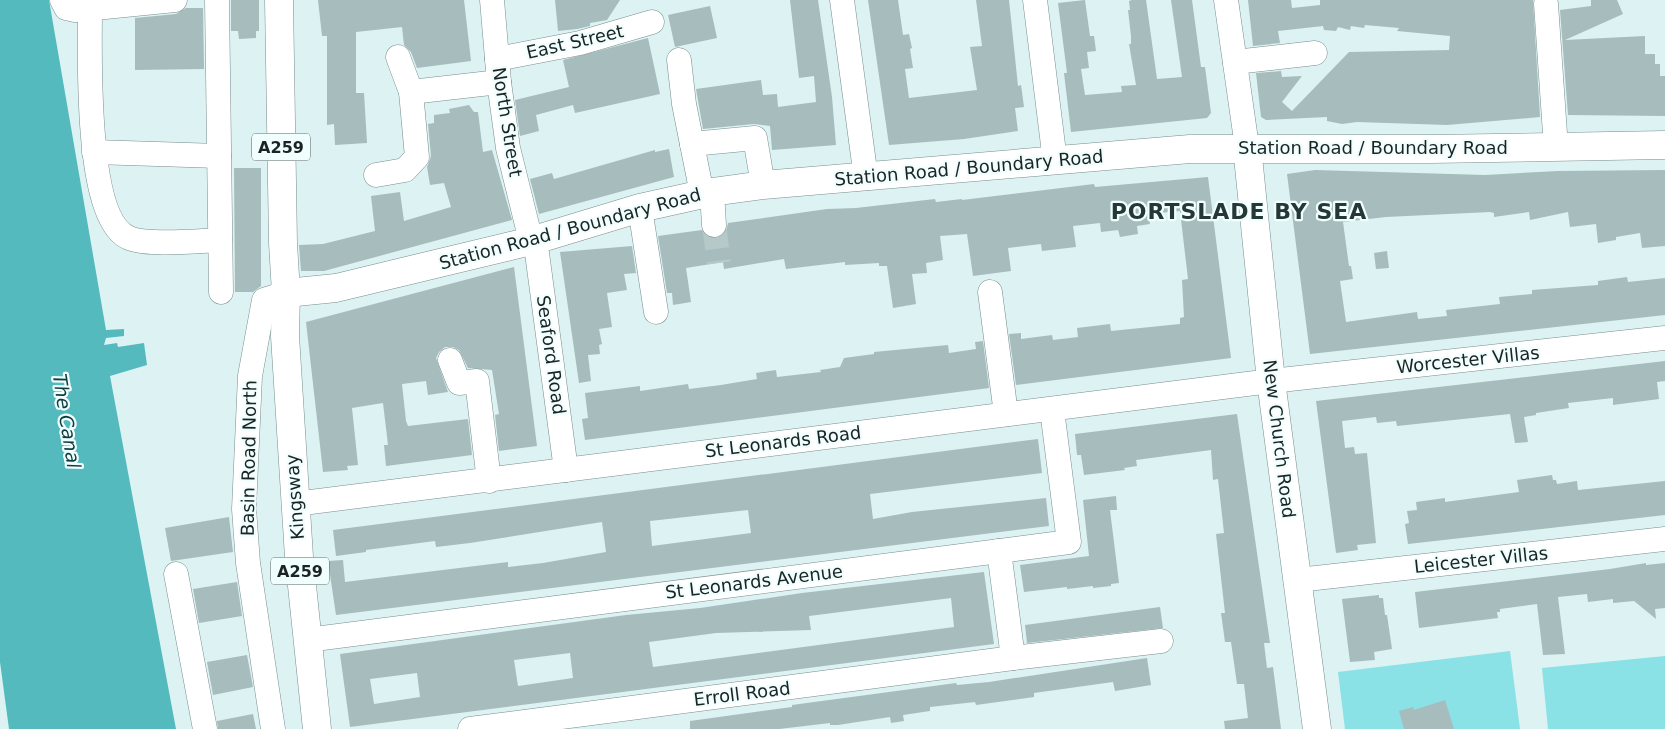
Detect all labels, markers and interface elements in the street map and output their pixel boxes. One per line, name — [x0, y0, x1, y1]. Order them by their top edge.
street label: East Street — [524, 20, 626, 63]
street label: North Street — [488, 66, 527, 178]
road number: A259 — [252, 134, 310, 160]
street label: Station Road / Boundary Road — [1238, 137, 1508, 158]
street label: Station Road / Boundary Road — [834, 145, 1104, 190]
street label: Station Road / Boundary Road — [437, 183, 703, 274]
district label: PORTSLADE BY SEA — [1111, 199, 1367, 224]
street label: Seaford Road — [533, 294, 570, 416]
street label: Worcester Villas — [1395, 342, 1541, 377]
street label: New Church Road — [1259, 358, 1300, 519]
water label: The Canal — [49, 372, 85, 470]
street label: Basin Road North — [237, 380, 260, 536]
street label: St Leonards Road — [704, 422, 862, 462]
street label: Kingsway — [281, 453, 308, 540]
street label: Leicester Villas — [1413, 542, 1549, 577]
road number: A259 — [271, 558, 329, 584]
street label: St Leonards Avenue — [664, 560, 844, 603]
street label: Erroll Road — [692, 677, 792, 710]

